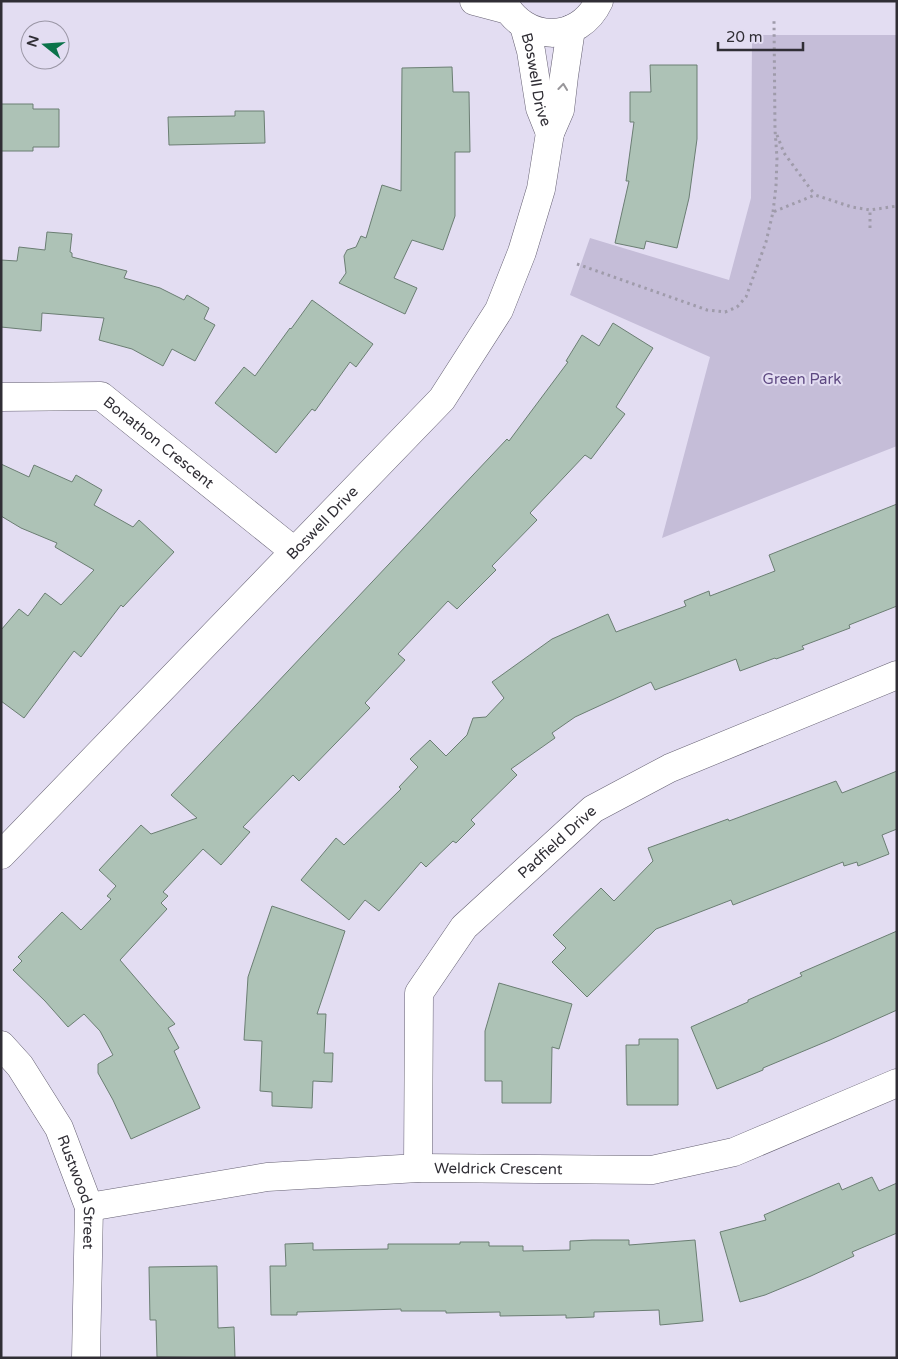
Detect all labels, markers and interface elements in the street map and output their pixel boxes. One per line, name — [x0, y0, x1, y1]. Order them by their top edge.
north arrow — [20, 20, 70, 70]
scale bar — [718, 20, 803, 52]
text: 20 m — [726, 28, 763, 46]
street label: Boswell Drive — [517, 31, 555, 129]
text: N — [23, 33, 43, 49]
one-way arrow — [557, 82, 568, 90]
park label: Green Park — [763, 370, 841, 388]
street label: Bonathon Crescent — [100, 393, 218, 492]
street label: Boswell Drive — [283, 482, 362, 563]
street label: Padfield Drive — [514, 802, 600, 882]
street label: Rustwood Street — [53, 1132, 98, 1250]
street label: Weldrick Crescent — [434, 1159, 563, 1178]

